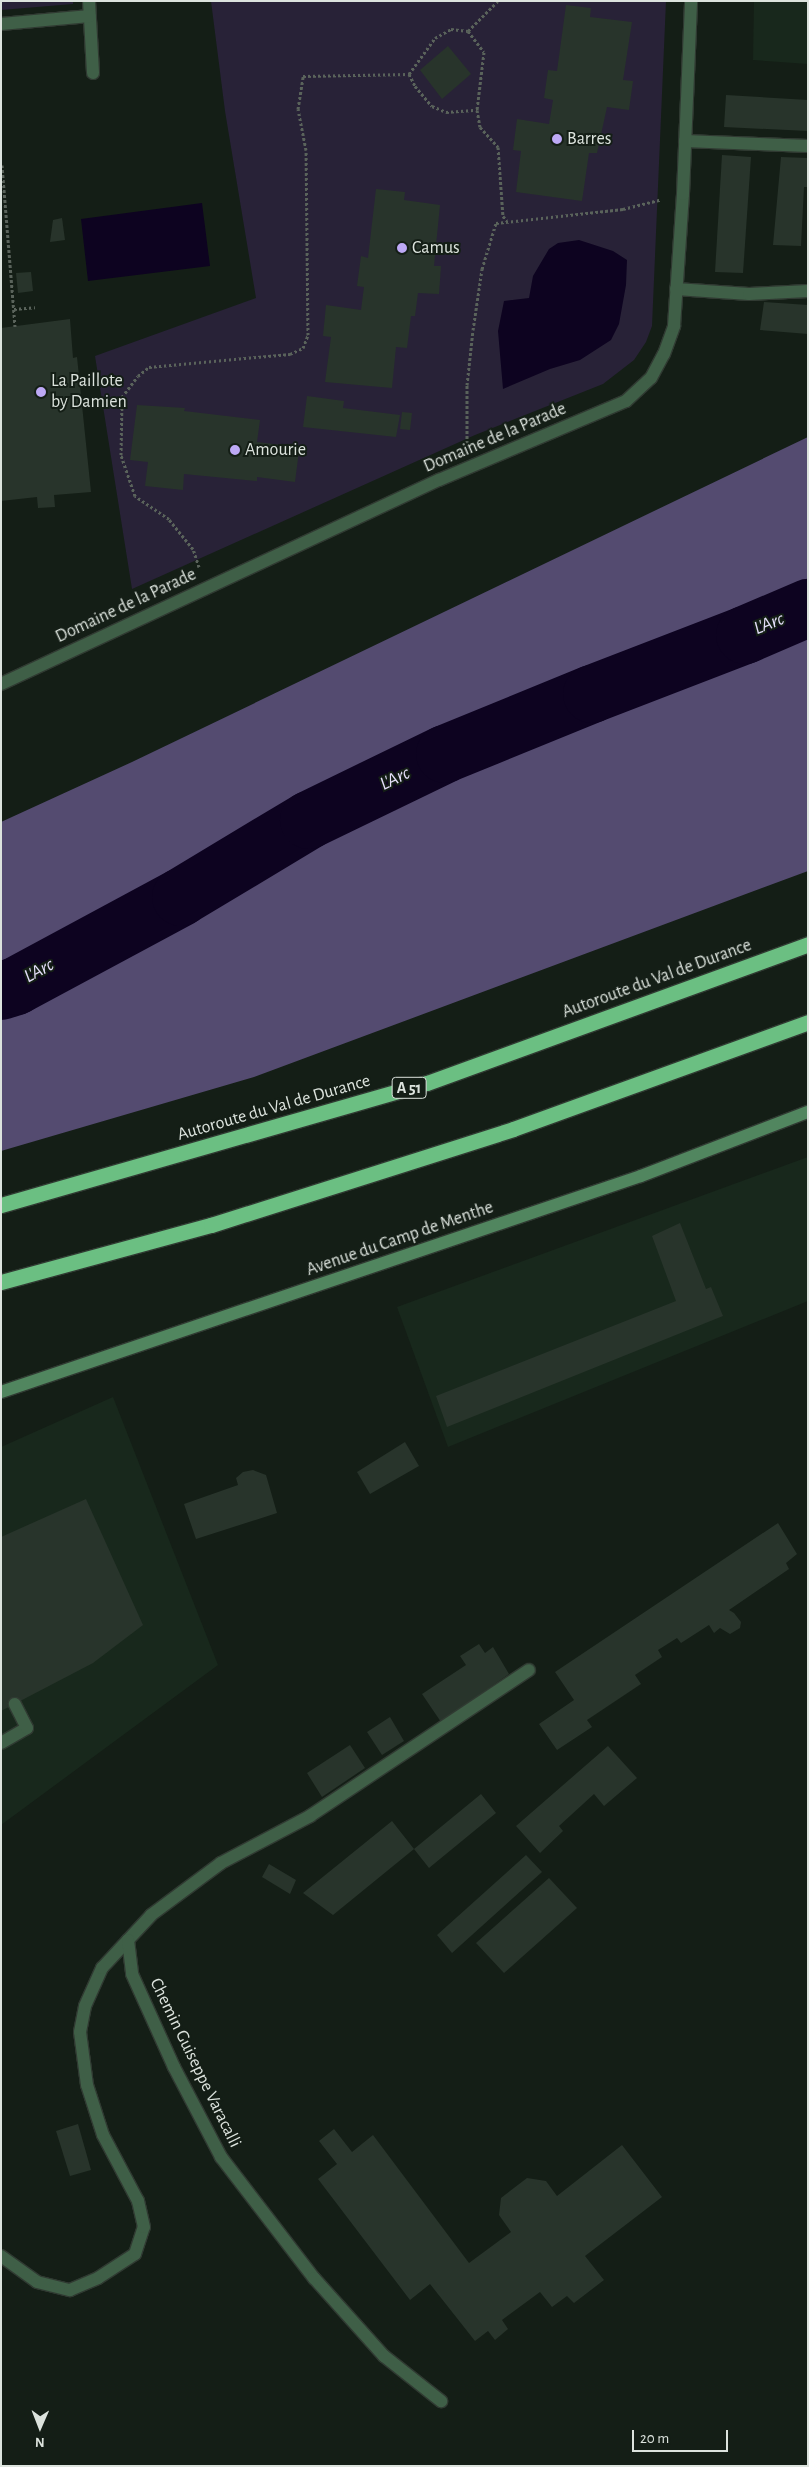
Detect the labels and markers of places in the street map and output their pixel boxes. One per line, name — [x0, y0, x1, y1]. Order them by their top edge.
place label: Barres — [567, 128, 611, 150]
marker: Barres — [551, 133, 563, 145]
place label: Camus — [412, 237, 460, 259]
marker: Camus — [396, 242, 408, 254]
place label: La Paillote by Damien — [51, 371, 127, 414]
marker: La Paillote by Damien — [35, 386, 47, 398]
place label: Amourie — [245, 439, 306, 461]
marker: Amourie — [229, 444, 241, 456]

